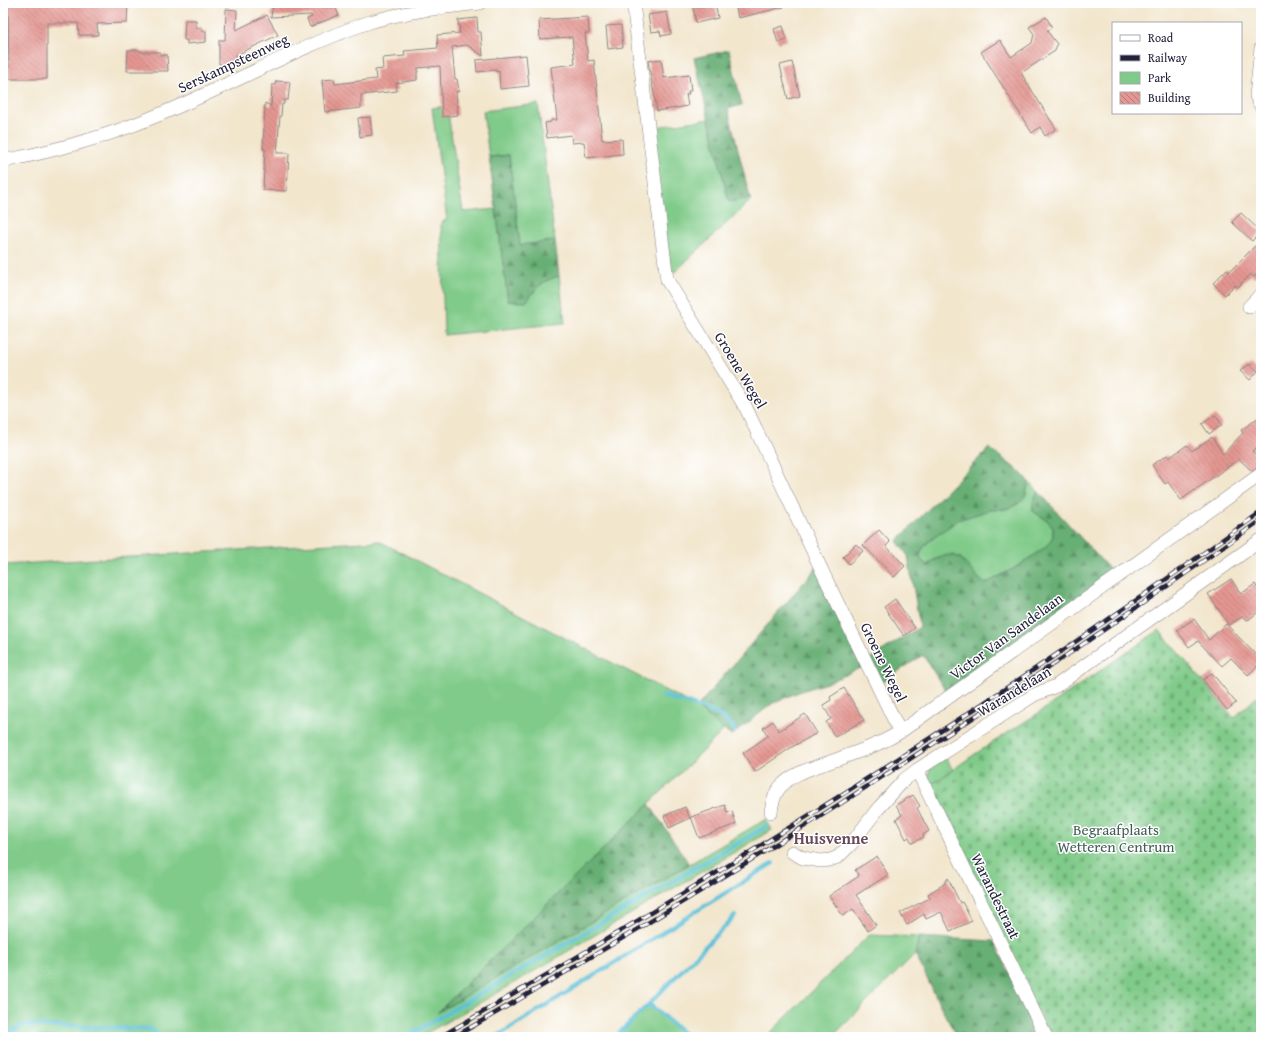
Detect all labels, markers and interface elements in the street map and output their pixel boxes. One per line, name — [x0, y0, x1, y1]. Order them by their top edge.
legend — [1112, 22, 1242, 114]
street label: Serskampsteenweg — [174, 28, 292, 98]
text: Road — [1148, 29, 1174, 46]
text: Railway — [1148, 49, 1187, 66]
text: Park — [1148, 69, 1172, 86]
text: Building — [1148, 89, 1191, 106]
street label: Groene Wegel — [710, 328, 772, 412]
street label: Victor Van Sandelaan — [945, 587, 1067, 684]
street label: Groene Wegel — [856, 619, 912, 705]
street label: Warandelaan — [973, 660, 1055, 721]
park label: Begraafplaats Wetteren Centrum — [1057, 819, 1175, 857]
district label: Huisvenne — [794, 826, 868, 850]
street label: Warandestraat — [966, 850, 1026, 943]

